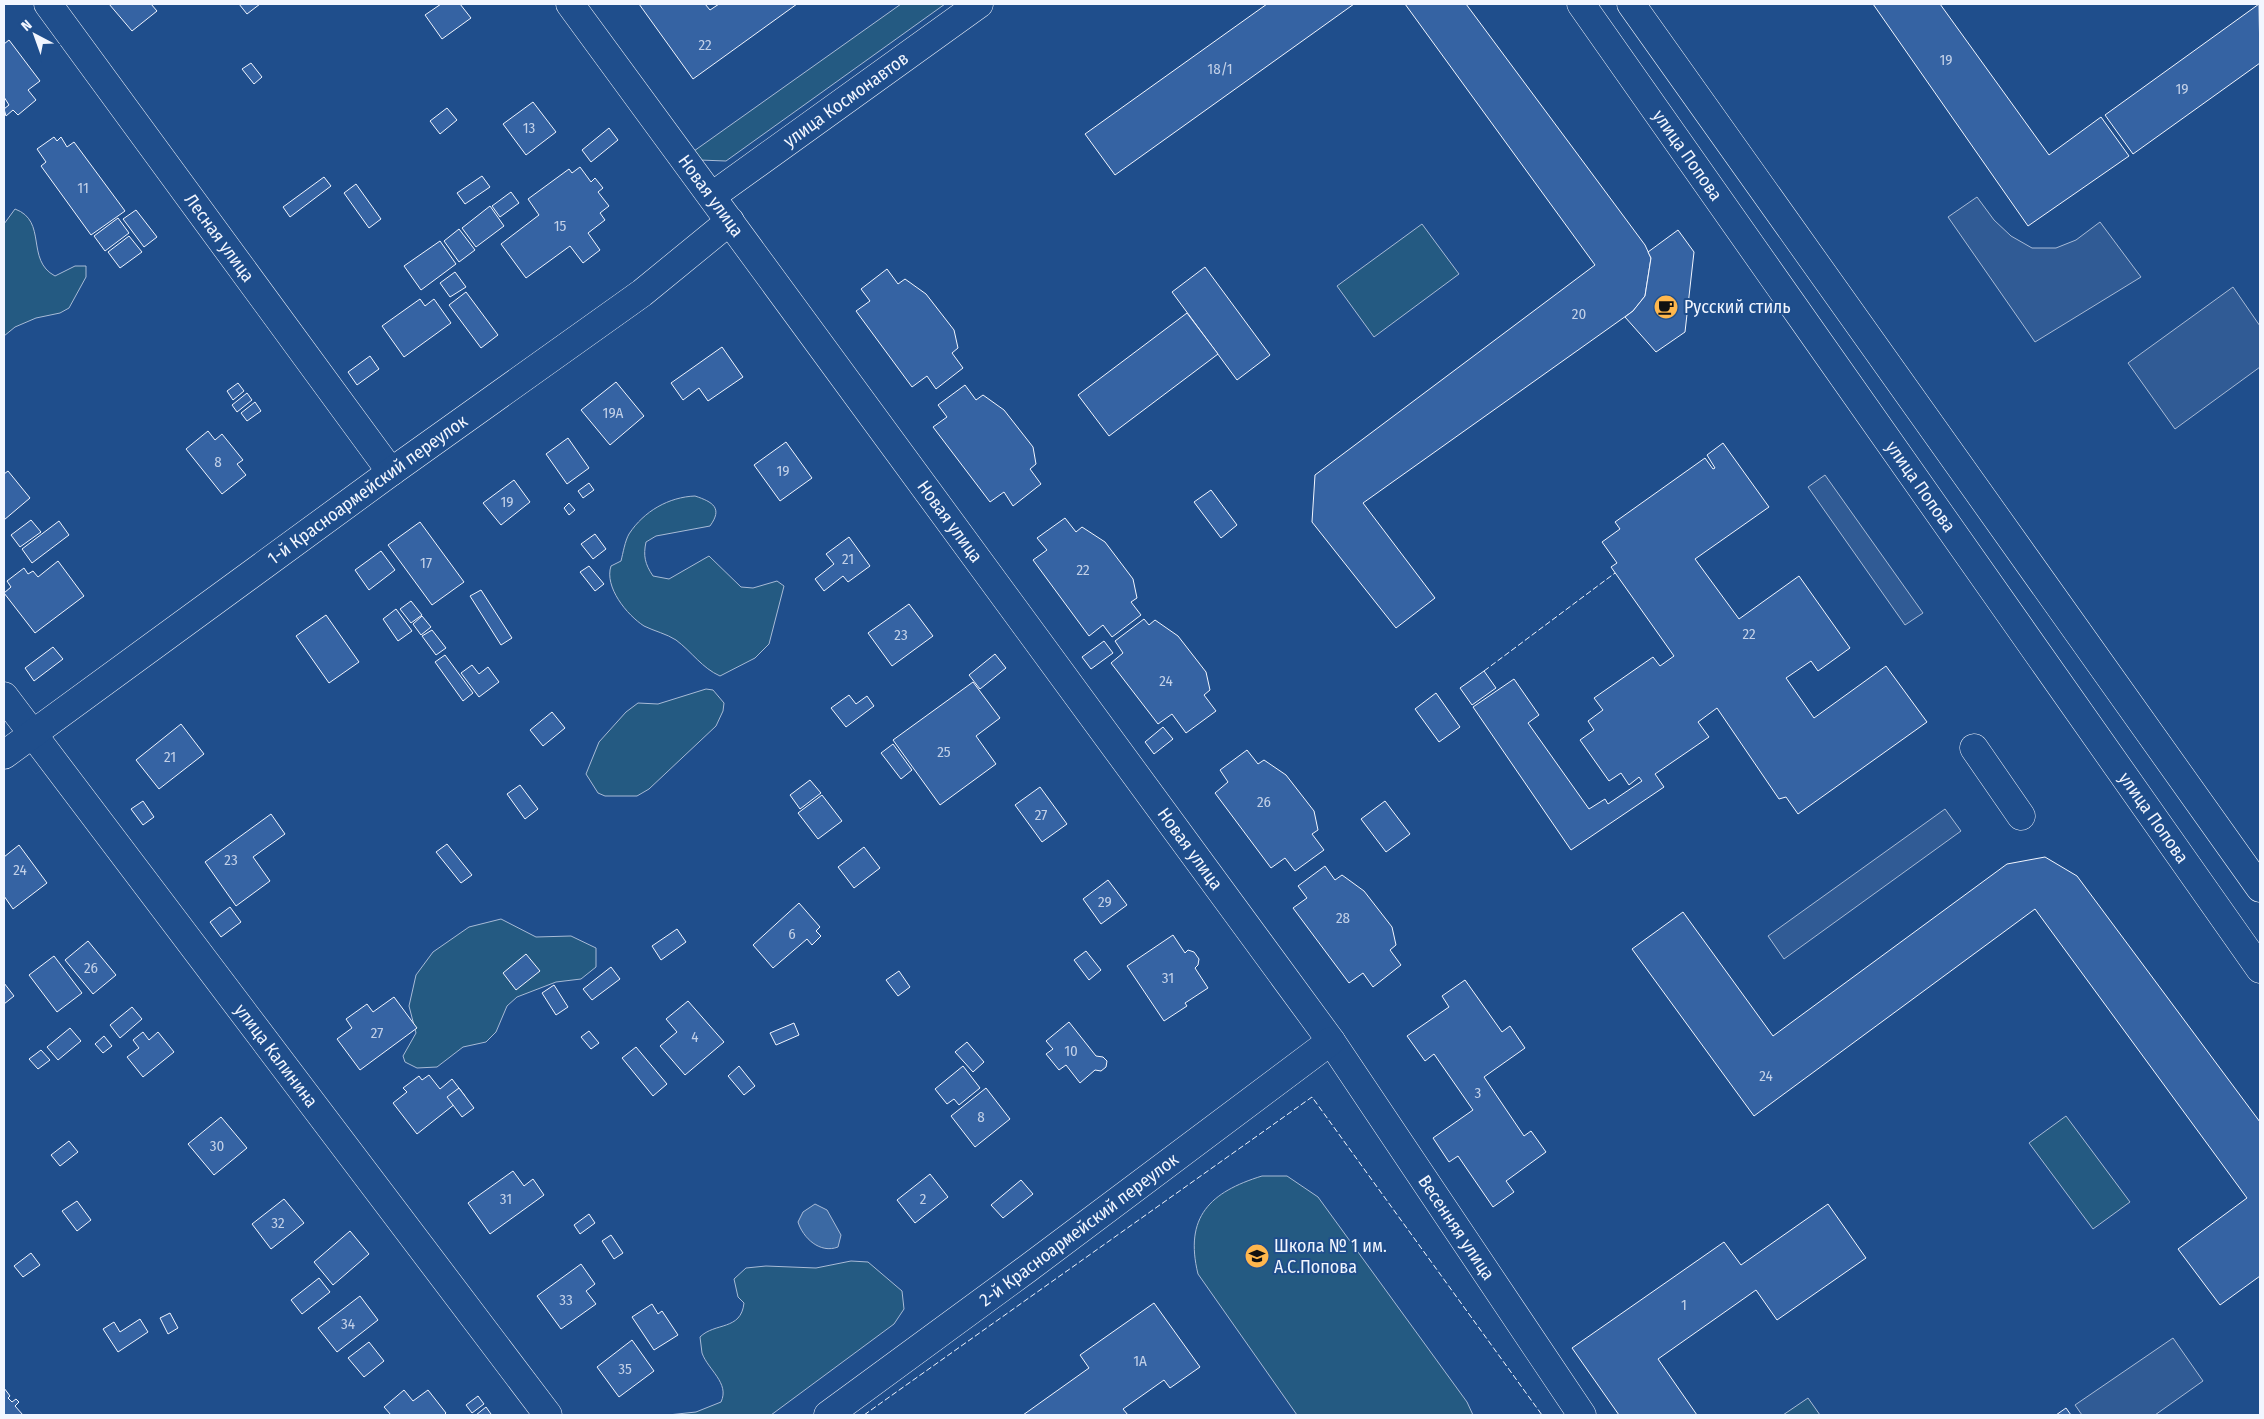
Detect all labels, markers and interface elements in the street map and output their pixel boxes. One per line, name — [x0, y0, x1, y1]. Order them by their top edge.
north arrow — [10, 10, 60, 60]
text: N — [18, 16, 36, 35]
house number: 22 — [698, 36, 712, 54]
street label: улица Космонавтов — [779, 47, 913, 152]
house number: 19 — [1939, 51, 1953, 69]
house number: 18/1 — [1207, 60, 1233, 78]
house number: 19 — [2175, 80, 2189, 98]
street label: улица Попова — [1648, 105, 1727, 205]
house number: 13 — [523, 119, 536, 137]
street label: Новая улица — [673, 151, 748, 241]
house number: 11 — [77, 179, 89, 197]
street label: Лесная улица — [180, 189, 259, 286]
house number: 15 — [554, 217, 566, 235]
cafe icon: Русский стиль — [1653, 294, 1679, 320]
place label: Русский стиль — [1684, 296, 1791, 318]
house number: 20 — [1572, 305, 1586, 323]
house number: 19А — [603, 404, 624, 422]
street label: 1-й Красноармейский переулок — [263, 410, 472, 570]
street label: улица Попова — [1881, 437, 1960, 537]
house number: 8 — [214, 453, 222, 471]
house number: 19 — [776, 462, 790, 480]
street label: Новая улица — [912, 476, 987, 567]
house number: 19 — [500, 493, 514, 511]
house number: 21 — [842, 550, 854, 568]
house number: 17 — [420, 554, 432, 572]
house number: 22 — [1076, 561, 1090, 579]
house number: 22 — [1742, 625, 1756, 643]
house number: 23 — [894, 626, 908, 644]
house number: 24 — [1159, 672, 1173, 690]
house number: 25 — [937, 743, 951, 761]
house number: 21 — [164, 748, 176, 766]
street label: улица Попова — [2114, 768, 2193, 868]
house number: 26 — [1257, 793, 1271, 811]
street label: Новая улица — [1153, 804, 1228, 894]
house number: 27 — [1035, 806, 1047, 824]
house number: 23 — [224, 851, 238, 869]
house number: 24 — [13, 861, 27, 879]
house number: 29 — [1098, 893, 1112, 911]
house number: 28 — [1336, 909, 1350, 927]
house number: 6 — [788, 925, 796, 943]
house number: 26 — [84, 959, 98, 977]
house number: 31 — [1162, 969, 1174, 987]
street label: улица Калинина — [230, 999, 323, 1112]
house number: 27 — [371, 1024, 383, 1042]
house number: 4 — [691, 1028, 699, 1046]
house number: 10 — [1064, 1042, 1078, 1060]
house number: 24 — [1759, 1067, 1773, 1085]
house number: 3 — [1475, 1084, 1482, 1102]
house number: 8 — [977, 1108, 985, 1126]
house number: 30 — [210, 1137, 224, 1155]
street label: 2-й Красноармейский переулок — [975, 1148, 1183, 1311]
street label: Весенняя улица — [1413, 1171, 1499, 1284]
house number: 31 — [500, 1190, 512, 1208]
house number: 2 — [920, 1190, 927, 1208]
house number: 32 — [271, 1214, 285, 1232]
place label: Школа № 1 им. А.С.Попова — [1274, 1235, 1387, 1278]
school or university icon: Школа № 1 им. А.С.Попова — [1244, 1243, 1270, 1269]
house number: 33 — [559, 1291, 573, 1309]
house number: 1 — [1681, 1296, 1687, 1314]
house number: 34 — [341, 1315, 355, 1333]
house number: 1А — [1133, 1352, 1147, 1370]
house number: 35 — [618, 1360, 632, 1378]

